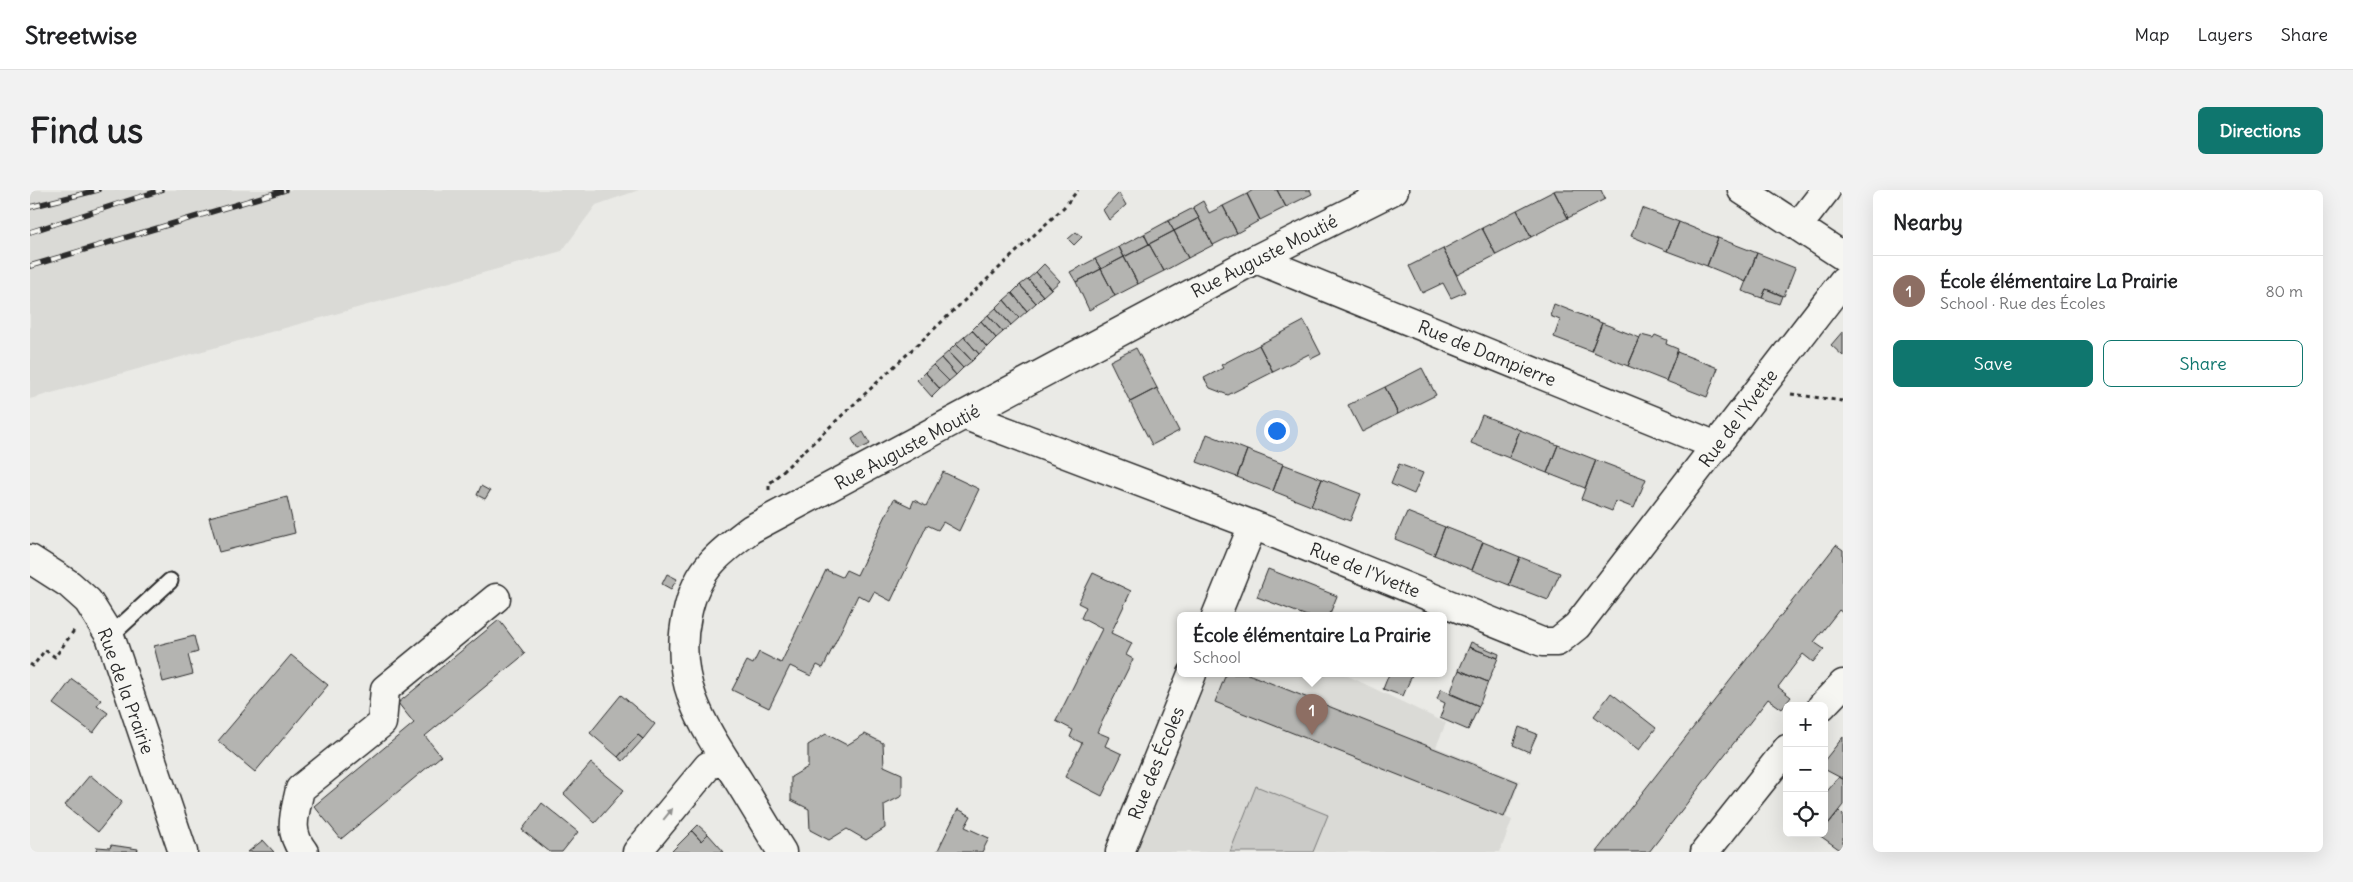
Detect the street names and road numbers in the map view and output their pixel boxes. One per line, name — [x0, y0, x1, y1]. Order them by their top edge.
street label: Rue Auguste Moutié — [1187, 209, 1341, 303]
street label: Rue de Dampierre — [1415, 315, 1559, 391]
street label: Rue de l'Yvette — [1694, 364, 1782, 472]
street label: Rue Auguste Moutié — [830, 399, 984, 495]
street label: Rue de l'Yvette — [1306, 537, 1424, 603]
street label: Rue de la Prairie — [93, 625, 159, 757]
street label: Rue des Écoles — [1123, 703, 1189, 823]

